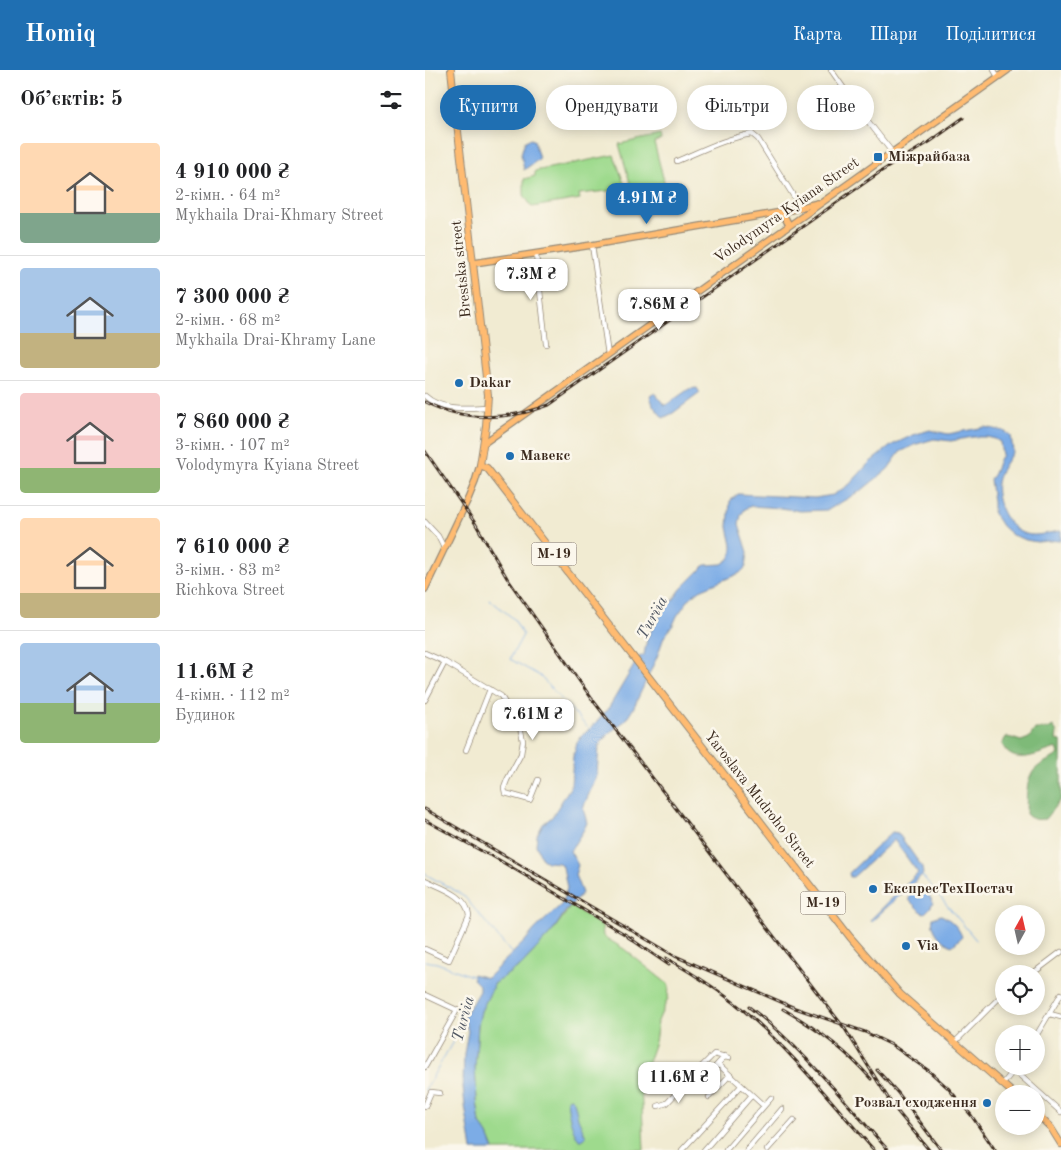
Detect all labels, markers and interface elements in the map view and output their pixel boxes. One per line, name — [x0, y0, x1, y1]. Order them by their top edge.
text: Homiq — [25, 23, 96, 47]
text: Карта — [793, 26, 842, 44]
text: Шари — [870, 26, 918, 44]
text: Поділитися — [946, 26, 1036, 44]
chip: Купити — [440, 85, 536, 130]
chip: Орендувати — [546, 85, 677, 130]
chip: Фільтри — [687, 85, 787, 130]
chip: Нове — [797, 85, 874, 130]
icon: filters — [377, 86, 405, 114]
text: Об’єктів: 5 — [20, 89, 123, 110]
place label: Міжрайбаза — [888, 150, 971, 165]
marker: Міжрайбаза — [872, 151, 884, 163]
street label: Volodymyra Kyiana Street — [712, 155, 862, 267]
text: 4 910 000 ₴ — [175, 162, 289, 183]
icon: home — [60, 163, 120, 223]
pin: 4.91M ₴ — [601, 182, 693, 225]
text: 2-кімн. · 64 m² — [175, 188, 280, 204]
text: 4.91M ₴ — [617, 191, 677, 207]
text: Mykhaila Drai-Khmary Street — [175, 208, 383, 224]
street label: Brestska street — [449, 219, 475, 319]
pin: 7.3M ₴ — [490, 258, 572, 301]
text: 7.3M ₴ — [506, 267, 556, 283]
text: 7 300 000 ₴ — [175, 287, 289, 308]
icon: home — [60, 288, 120, 348]
pin: 7.86M ₴ — [613, 288, 705, 331]
text: 7.86M ₴ — [629, 297, 689, 313]
text: 2-кімн. · 68 m² — [175, 313, 280, 329]
text: Mykhaila Drai-Khramy Lane — [175, 333, 376, 349]
place label: Dakar — [469, 376, 511, 391]
marker: Dakar — [453, 377, 465, 389]
text: 7 860 000 ₴ — [175, 412, 289, 433]
icon: home — [60, 413, 120, 473]
text: 3-кімн. · 107 m² — [175, 438, 290, 454]
place label: Мавекс — [520, 449, 570, 464]
marker: Мавекс — [504, 450, 516, 462]
text: Volodymyra Kyiana Street — [175, 458, 359, 474]
text: 7 610 000 ₴ — [175, 537, 289, 558]
icon: home — [60, 538, 120, 598]
road number: М-19 — [531, 542, 577, 566]
text: 3-кімн. · 83 m² — [175, 563, 280, 579]
text: Richkova Street — [175, 583, 285, 599]
water label: Turiia — [635, 593, 671, 642]
text: 11.6M ₴ — [175, 662, 254, 683]
icon: home — [60, 663, 120, 723]
text: 4-кімн. · 112 m² — [175, 688, 290, 704]
pin: 7.61M ₴ — [487, 698, 579, 741]
text: 7.61M ₴ — [503, 707, 563, 723]
text: Будинок — [175, 708, 235, 724]
street label: Yaroslava Mudroho Street — [701, 729, 817, 871]
place label: ЕкспресТехПостач — [883, 882, 1013, 897]
marker: ЕкспресТехПостач — [867, 883, 879, 895]
road number: М-19 — [801, 891, 845, 914]
north arrow — [995, 905, 1045, 955]
map controls — [995, 905, 1045, 1135]
place label: Via — [916, 939, 939, 954]
marker: Via — [900, 940, 912, 952]
button: locate — [995, 965, 1045, 1015]
water label: Turiia — [450, 994, 478, 1043]
button: + — [995, 1025, 1045, 1075]
pin: 11.6M ₴ — [633, 1062, 725, 1104]
text: 11.6M ₴ — [649, 1070, 709, 1086]
button: − — [995, 1085, 1045, 1135]
place label: Розвал сходження — [854, 1096, 977, 1111]
marker: Розвал сходження — [981, 1097, 993, 1109]

